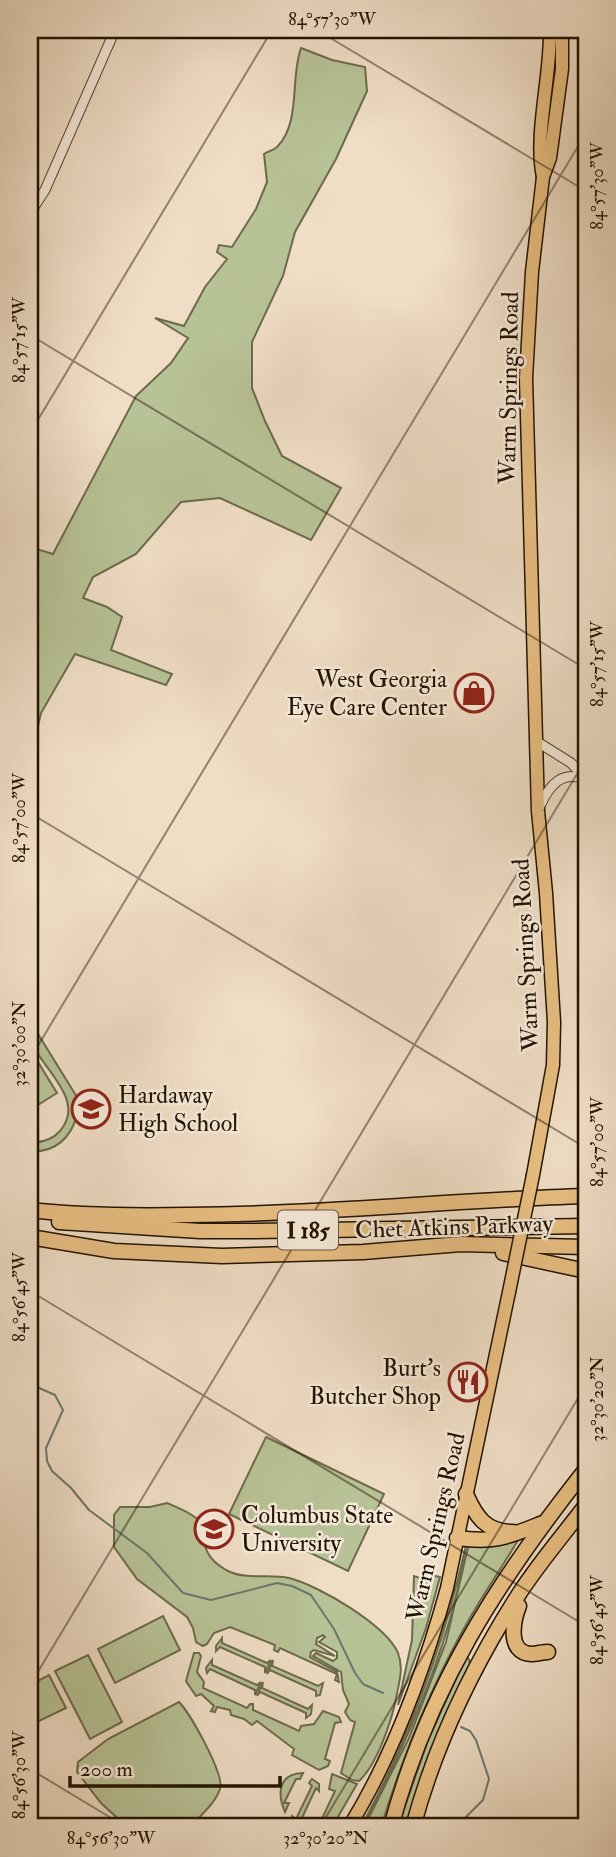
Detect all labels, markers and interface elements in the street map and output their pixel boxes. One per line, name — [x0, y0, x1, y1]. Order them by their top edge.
text: 84°57'30"W — [288, 8, 376, 31]
text: 84°57'30"W — [586, 142, 609, 230]
street label: Warm Springs Road — [492, 291, 526, 486]
text: 84°57'15"W — [8, 296, 31, 383]
text: 84°57'15"W — [586, 620, 609, 707]
place label: West Georgia Eye Care Center — [287, 664, 448, 723]
shop icon: West Georgia Eye Care Center — [453, 672, 495, 714]
text: 84°57'00"W — [8, 772, 31, 863]
street label: Warm Springs Road — [505, 858, 547, 1053]
text: 32°30'00"N — [8, 1001, 31, 1087]
place label: Hardaway High School — [118, 1080, 238, 1139]
school or university icon: Hardaway High School — [70, 1088, 112, 1130]
text: 84°57'00"W — [586, 1096, 609, 1187]
street label: Chet Atkins Parkway — [355, 1208, 554, 1246]
road number: I 185 — [278, 1210, 338, 1250]
text: 84°56'45"W — [8, 1251, 31, 1342]
place label: Burt's Butcher Shop — [309, 1353, 441, 1412]
text: 32°30'20"N — [586, 1356, 609, 1442]
restaurant icon: Burt's Butcher Shop — [447, 1361, 489, 1403]
street label: Warm Springs Road — [399, 1429, 473, 1626]
place label: Columbus State University — [241, 1500, 393, 1559]
school or university icon: Columbus State University — [193, 1508, 235, 1550]
text: 84°56'45"W — [586, 1574, 609, 1665]
text: 84°56'30"W — [8, 1730, 31, 1819]
scale bar — [70, 1745, 280, 1789]
text: 200 m — [80, 1756, 133, 1783]
text: 84°56'30"W — [67, 1827, 156, 1850]
text: 32°30'20"N — [283, 1827, 369, 1850]

